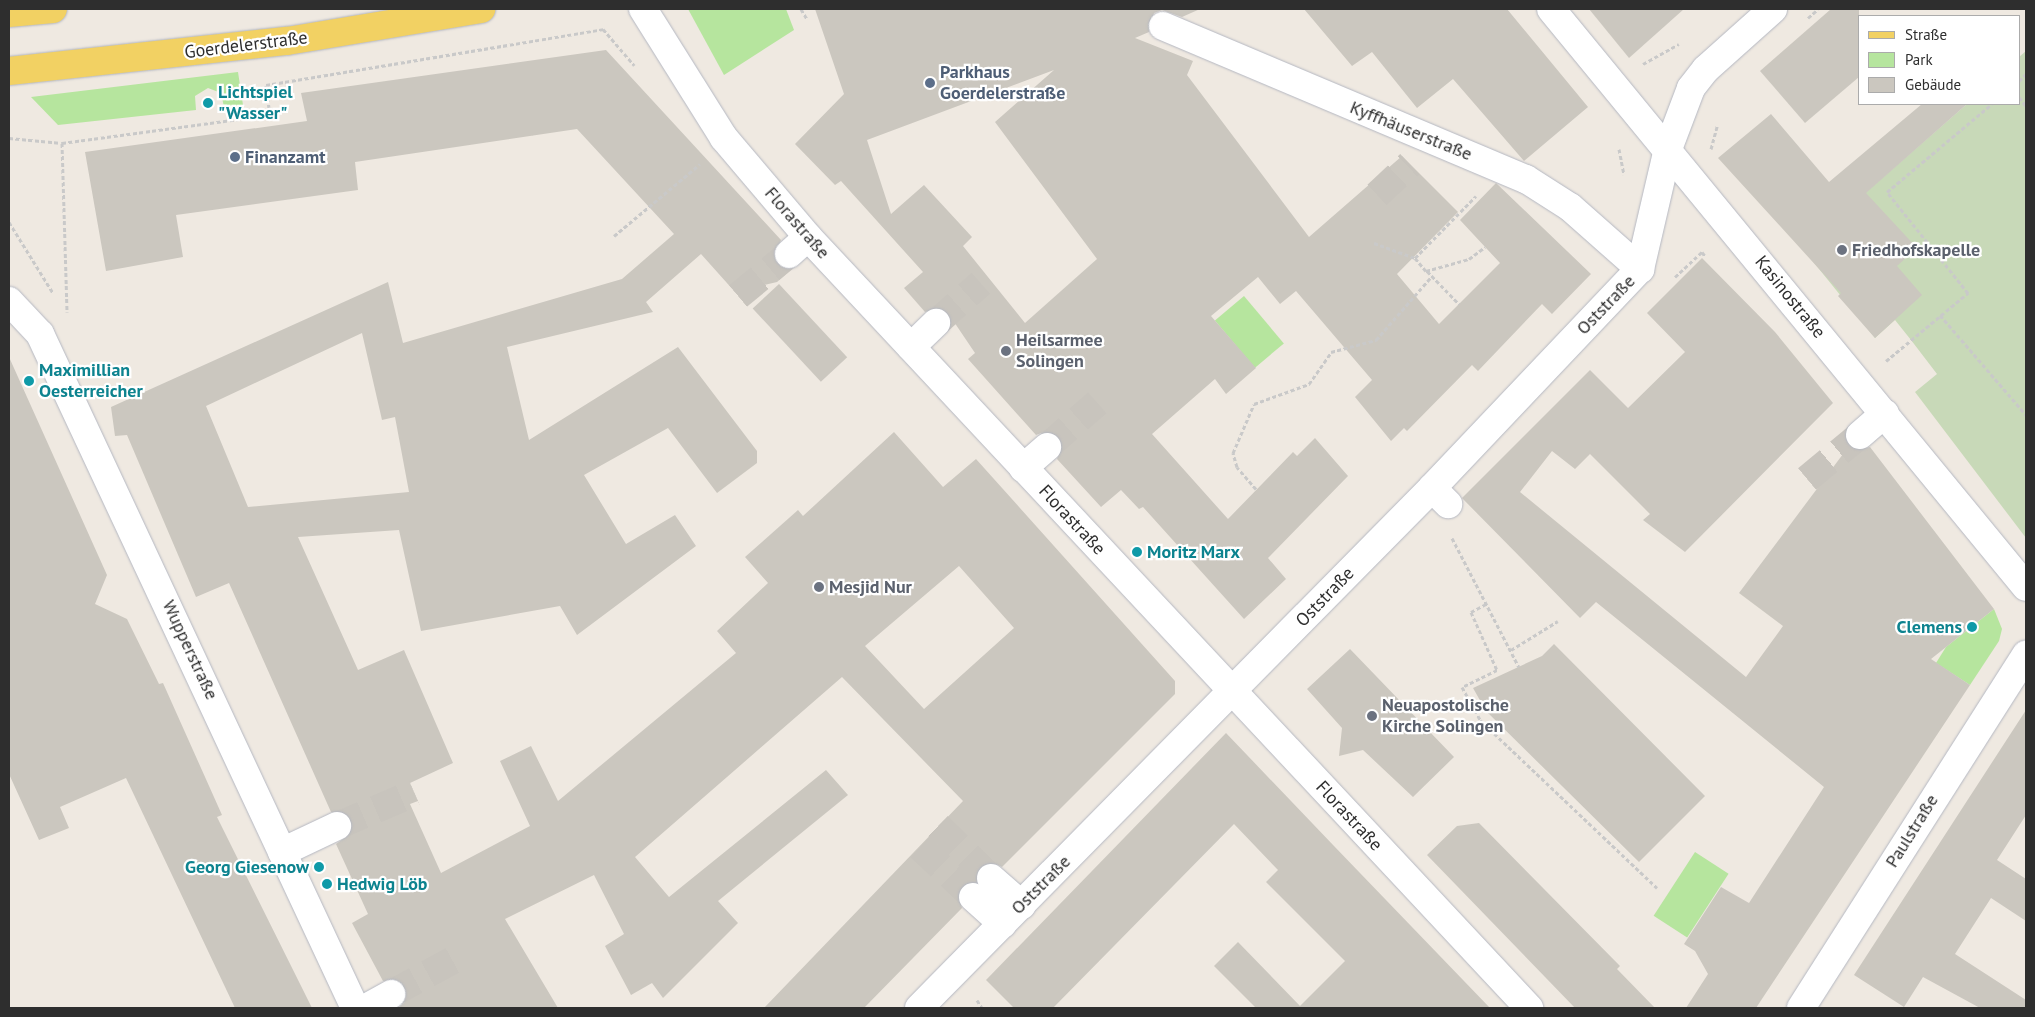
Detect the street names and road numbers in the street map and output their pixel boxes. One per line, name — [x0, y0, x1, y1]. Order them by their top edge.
street label: Goerdelerstraße — [183, 27, 309, 63]
street label: Kyffhäuserstraße — [1347, 97, 1475, 165]
street label: Florastraße — [760, 183, 834, 263]
street label: Kasinostraße — [1750, 251, 1830, 343]
street label: Oststraße — [1572, 271, 1640, 339]
street label: Florastraße — [1034, 481, 1110, 559]
street label: Oststraße — [1291, 563, 1359, 631]
street label: Wupperstraße — [158, 597, 222, 703]
street label: Florastraße — [1311, 777, 1387, 855]
street label: Paulstraße — [1881, 791, 1943, 871]
street label: Oststraße — [1007, 851, 1075, 919]

